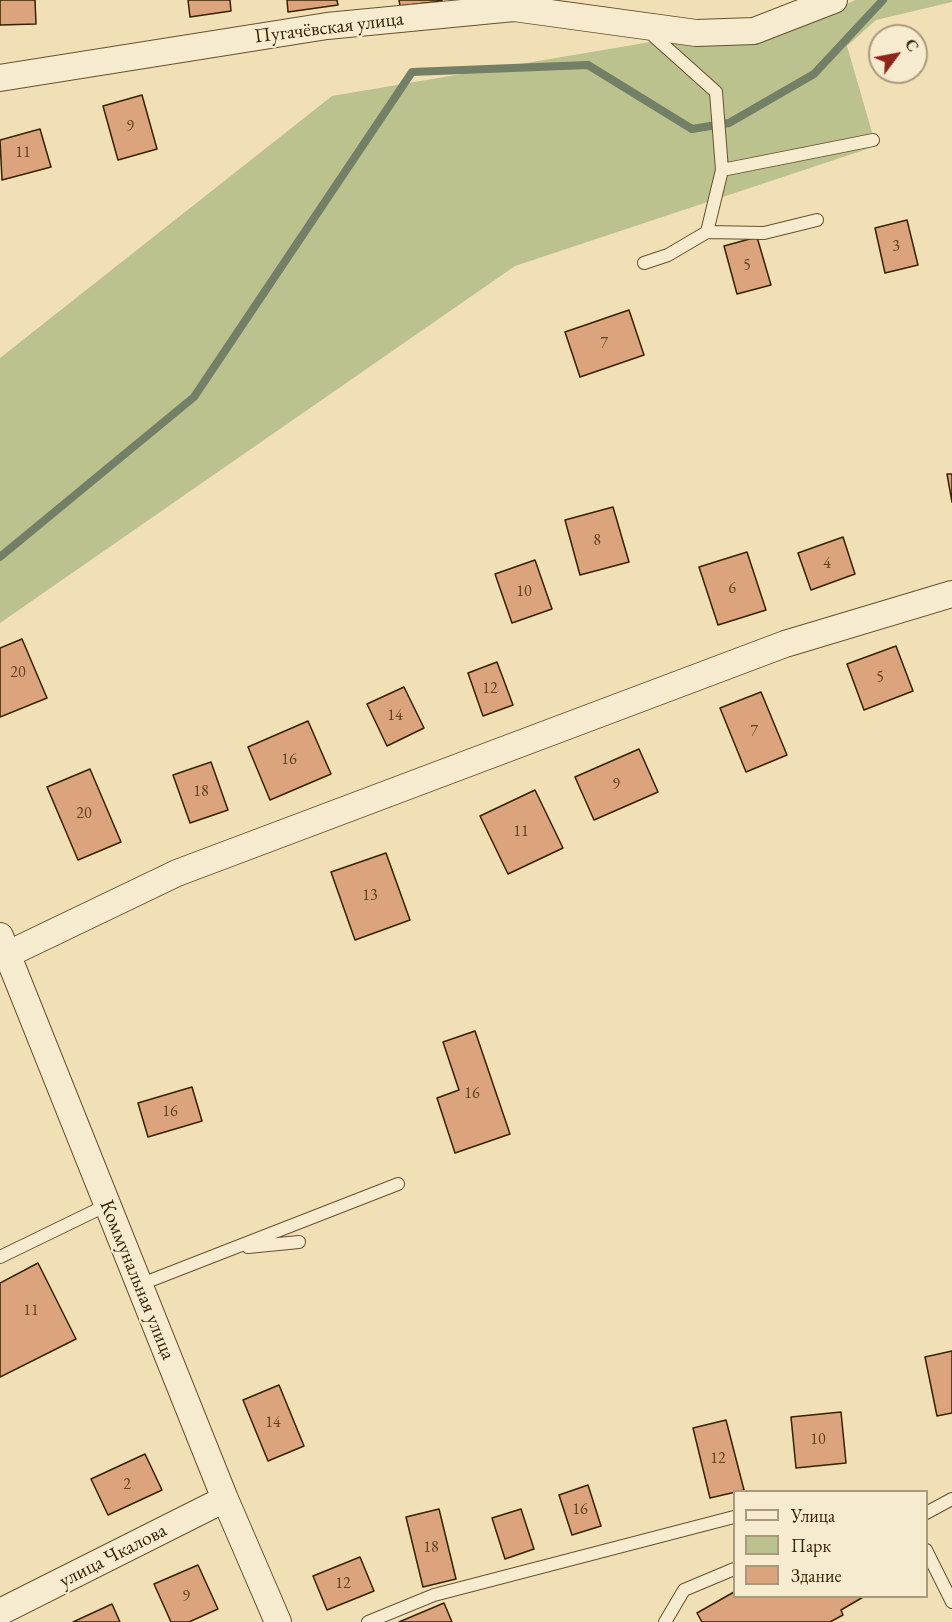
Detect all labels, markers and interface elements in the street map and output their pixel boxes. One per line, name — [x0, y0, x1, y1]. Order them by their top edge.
street label: Пугачёвская улица — [253, 7, 405, 49]
north arrow — [868, 24, 928, 84]
text: С — [900, 35, 924, 56]
house number: 9 — [126, 117, 134, 137]
house number: 11 — [15, 143, 31, 163]
house number: 3 — [892, 237, 900, 257]
house number: 5 — [743, 256, 751, 276]
house number: 7 — [600, 334, 608, 354]
house number: 8 — [593, 531, 601, 551]
house number: 4 — [823, 554, 831, 574]
house number: 6 — [728, 579, 736, 599]
house number: 10 — [516, 582, 532, 602]
house number: 20 — [10, 663, 26, 683]
house number: 5 — [876, 668, 884, 688]
house number: 12 — [482, 679, 498, 699]
house number: 14 — [387, 706, 403, 726]
house number: 7 — [750, 722, 758, 742]
house number: 16 — [281, 750, 297, 770]
house number: 9 — [612, 775, 620, 795]
house number: 18 — [193, 782, 209, 802]
house number: 20 — [76, 804, 92, 824]
house number: 11 — [513, 822, 529, 842]
house number: 13 — [362, 886, 378, 906]
house number: 16 — [464, 1084, 480, 1104]
house number: 16 — [162, 1102, 178, 1122]
street label: Коммунальная улица — [94, 1197, 180, 1363]
house number: 11 — [23, 1301, 39, 1321]
house number: 14 — [265, 1413, 281, 1433]
house number: 10 — [810, 1430, 826, 1450]
house number: 12 — [710, 1449, 726, 1469]
house number: 2 — [123, 1475, 131, 1495]
legend — [733, 1490, 928, 1598]
house number: 16 — [572, 1500, 588, 1520]
text: Улица — [791, 1504, 835, 1527]
street label: улица Чкалова — [55, 1519, 171, 1593]
text: Парк — [791, 1534, 831, 1557]
house number: 18 — [423, 1538, 439, 1558]
text: Здание — [791, 1564, 841, 1587]
house number: 12 — [335, 1574, 351, 1594]
house number: 9 — [182, 1587, 190, 1607]

